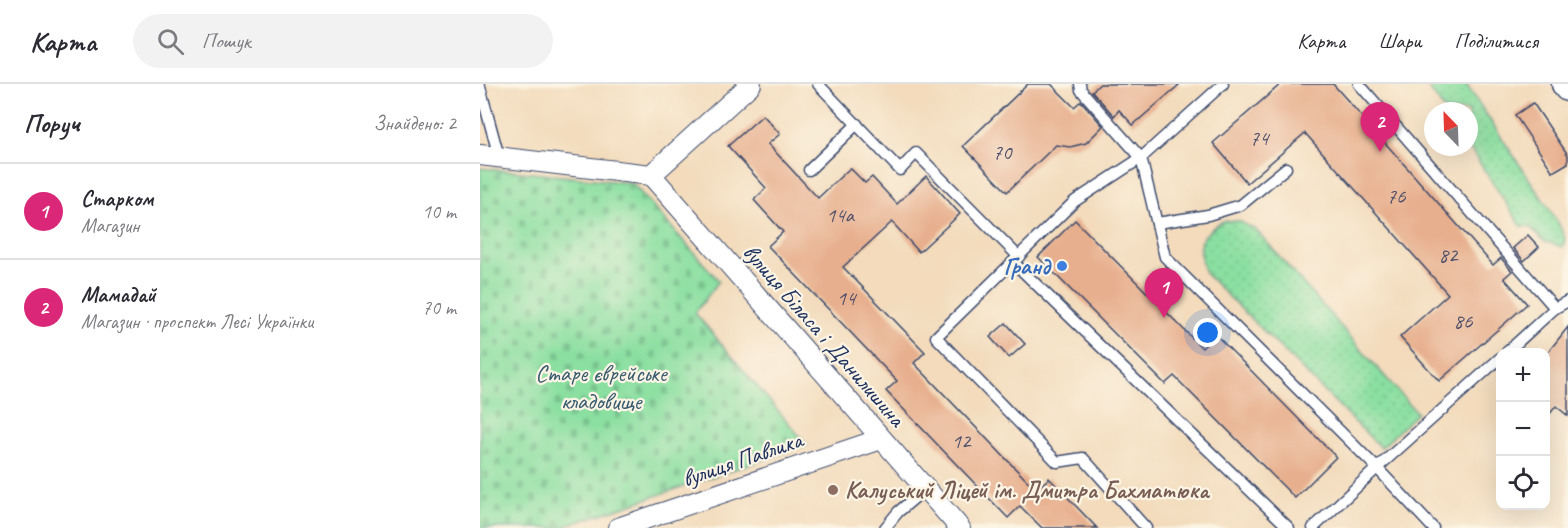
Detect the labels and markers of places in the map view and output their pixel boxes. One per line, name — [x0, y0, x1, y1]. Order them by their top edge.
pin: 2 — [1360, 103, 1400, 152]
place label: Гранд — [1004, 251, 1052, 281]
marker: Гранд — [1055, 259, 1069, 273]
pin: 1 — [1144, 268, 1184, 318]
place label: Калуський Ліцей ім. Дмитра Бахматюка — [845, 475, 1211, 505]
marker: Калуський Ліцей ім. Дмитра Бахматюка — [826, 483, 840, 497]

